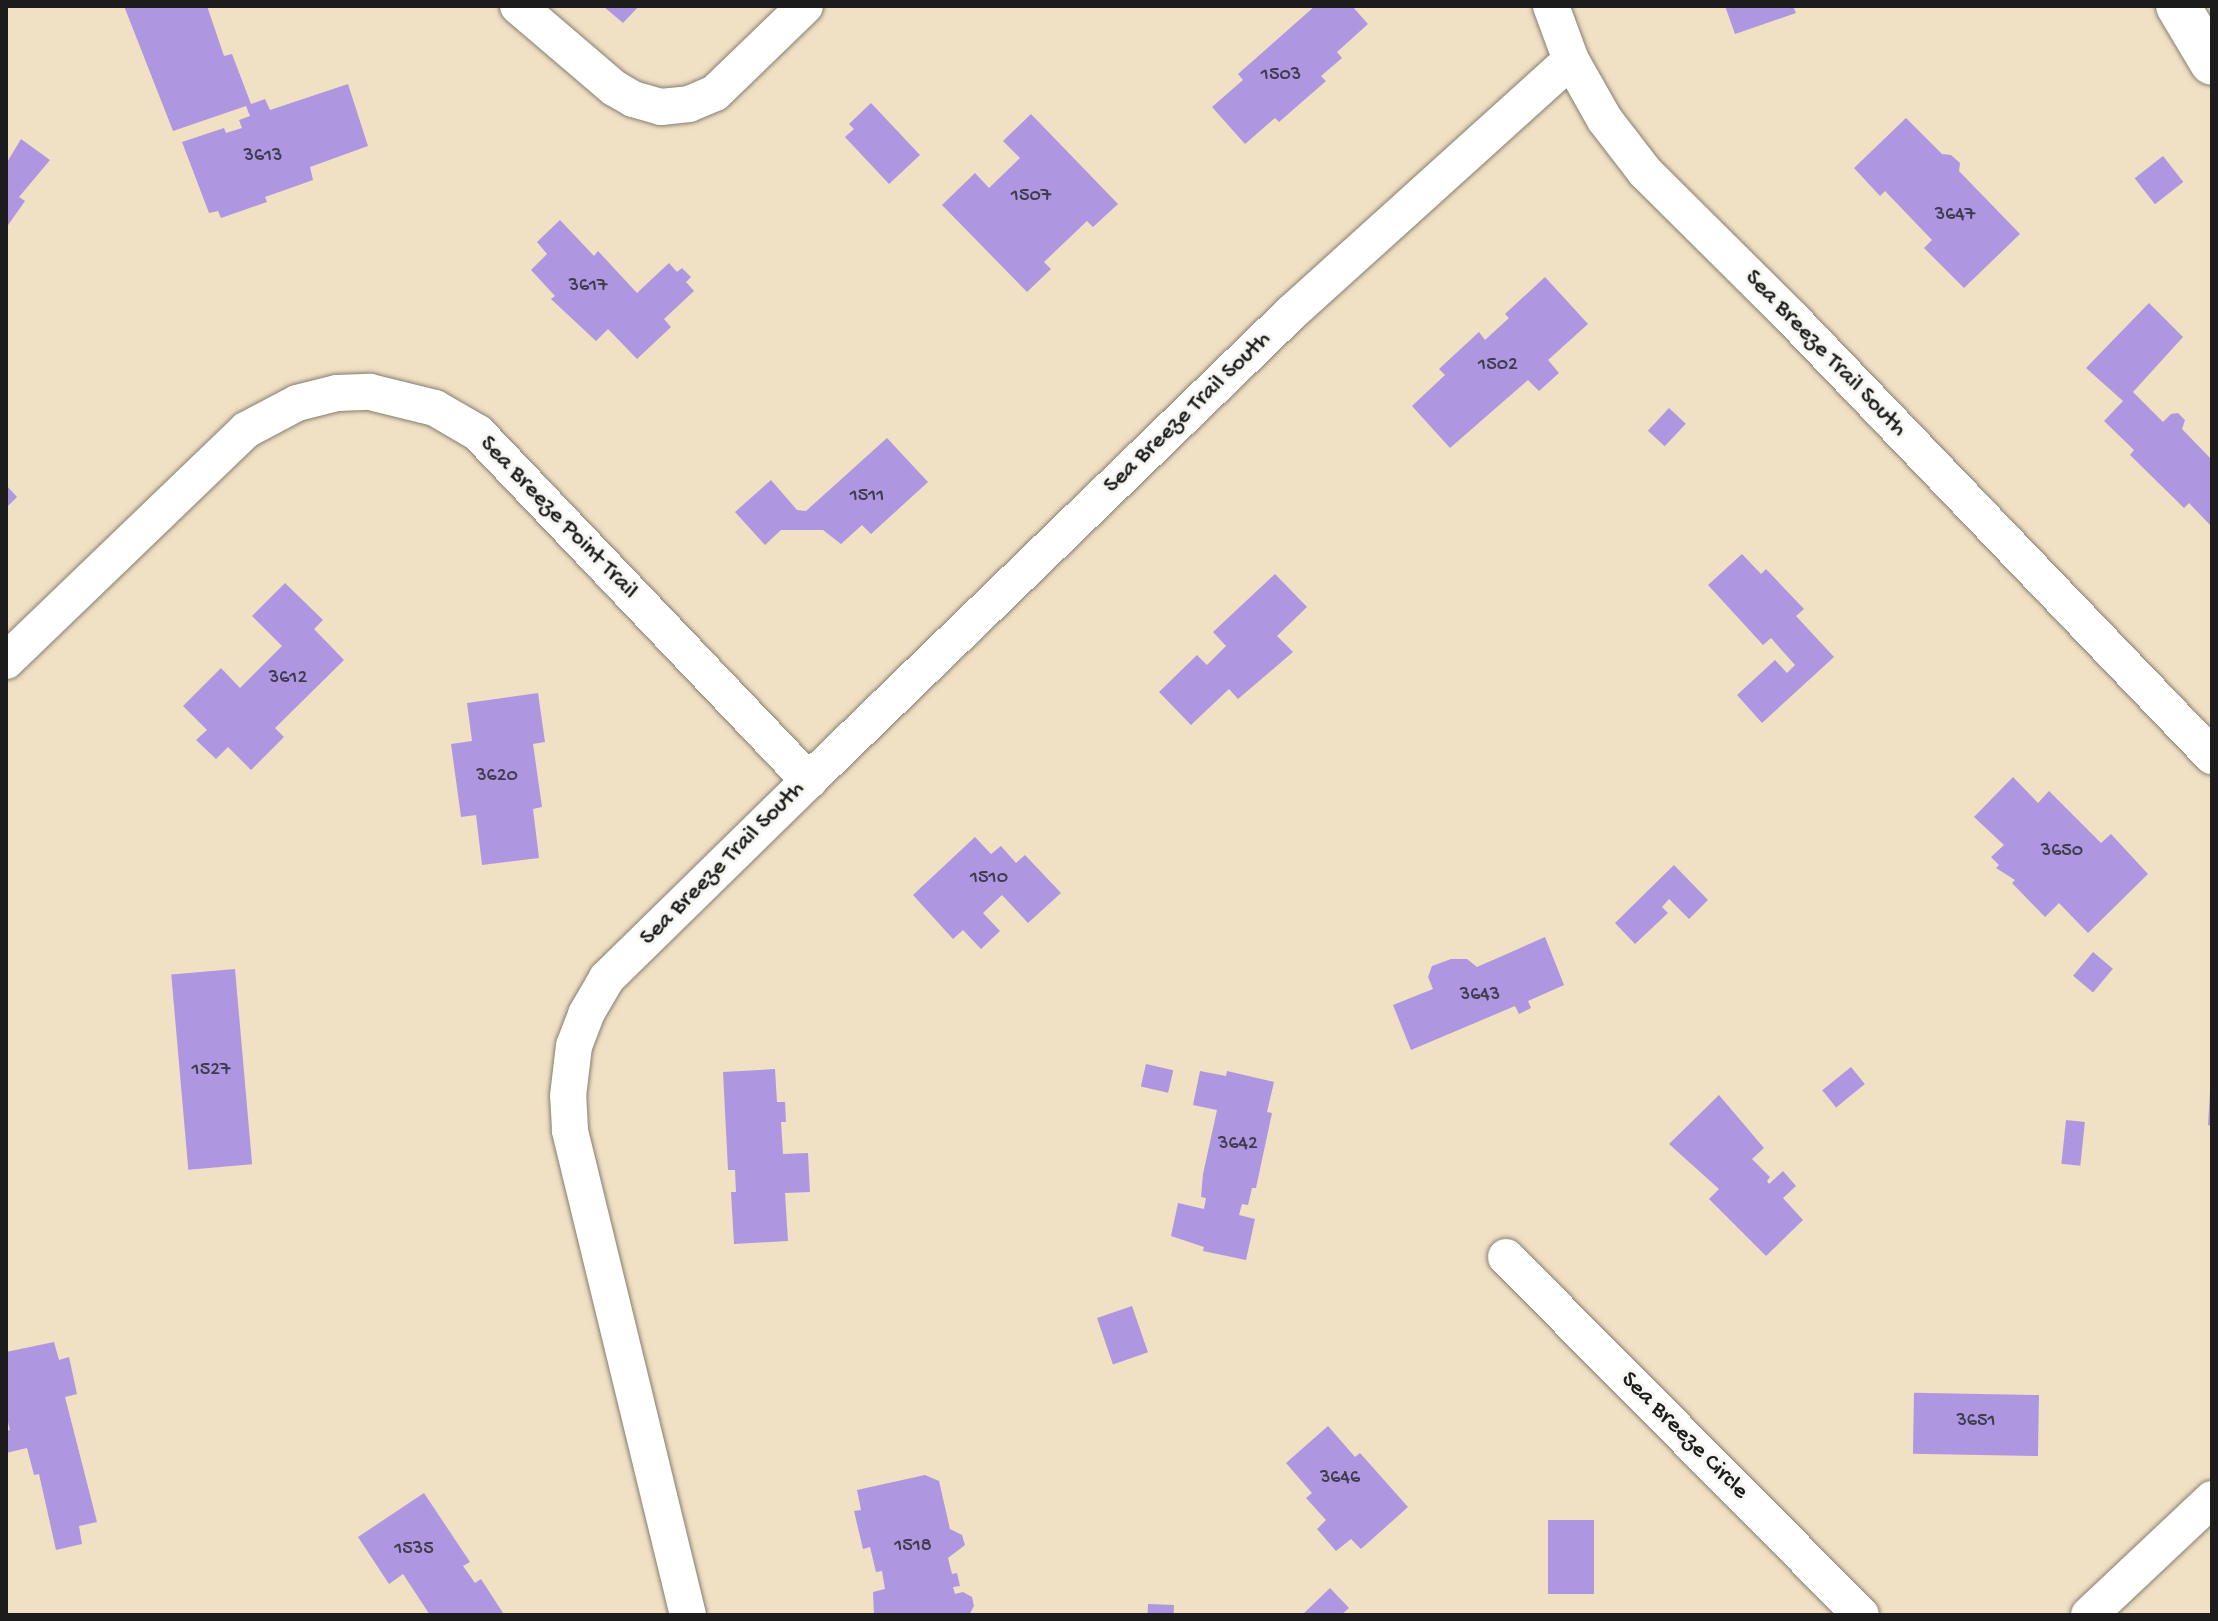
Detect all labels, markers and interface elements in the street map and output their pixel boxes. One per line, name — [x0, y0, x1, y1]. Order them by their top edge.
house number: 1503 — [1261, 63, 1301, 87]
house number: 3613 — [244, 144, 282, 168]
house number: 1507 — [1011, 184, 1051, 208]
house number: 3647 — [1935, 203, 1975, 227]
street label: Sea Breeze Trail South — [1738, 264, 1912, 444]
house number: 3617 — [569, 274, 607, 298]
street label: Sea Breeze Trail South — [1098, 326, 1278, 500]
house number: 1502 — [1478, 353, 1518, 377]
street label: Sea Breeze Point Trail — [473, 430, 643, 606]
house number: 1511 — [850, 484, 884, 508]
house number: 3612 — [269, 666, 307, 690]
house number: 3620 — [476, 764, 518, 788]
street label: Sea Breeze Trail South — [635, 776, 811, 952]
house number: 3650 — [2041, 839, 2083, 863]
house number: 1510 — [970, 866, 1008, 890]
house number: 3643 — [1460, 983, 1500, 1007]
house number: 1527 — [192, 1058, 230, 1082]
house number: 3642 — [1218, 1132, 1258, 1156]
street label: Sea Breeze Circle — [1614, 1366, 1754, 1506]
house number: 3651 — [1956, 1409, 1996, 1433]
house number: 3646 — [1320, 1466, 1360, 1490]
house number: 1518 — [894, 1534, 932, 1558]
house number: 1535 — [394, 1537, 434, 1561]

